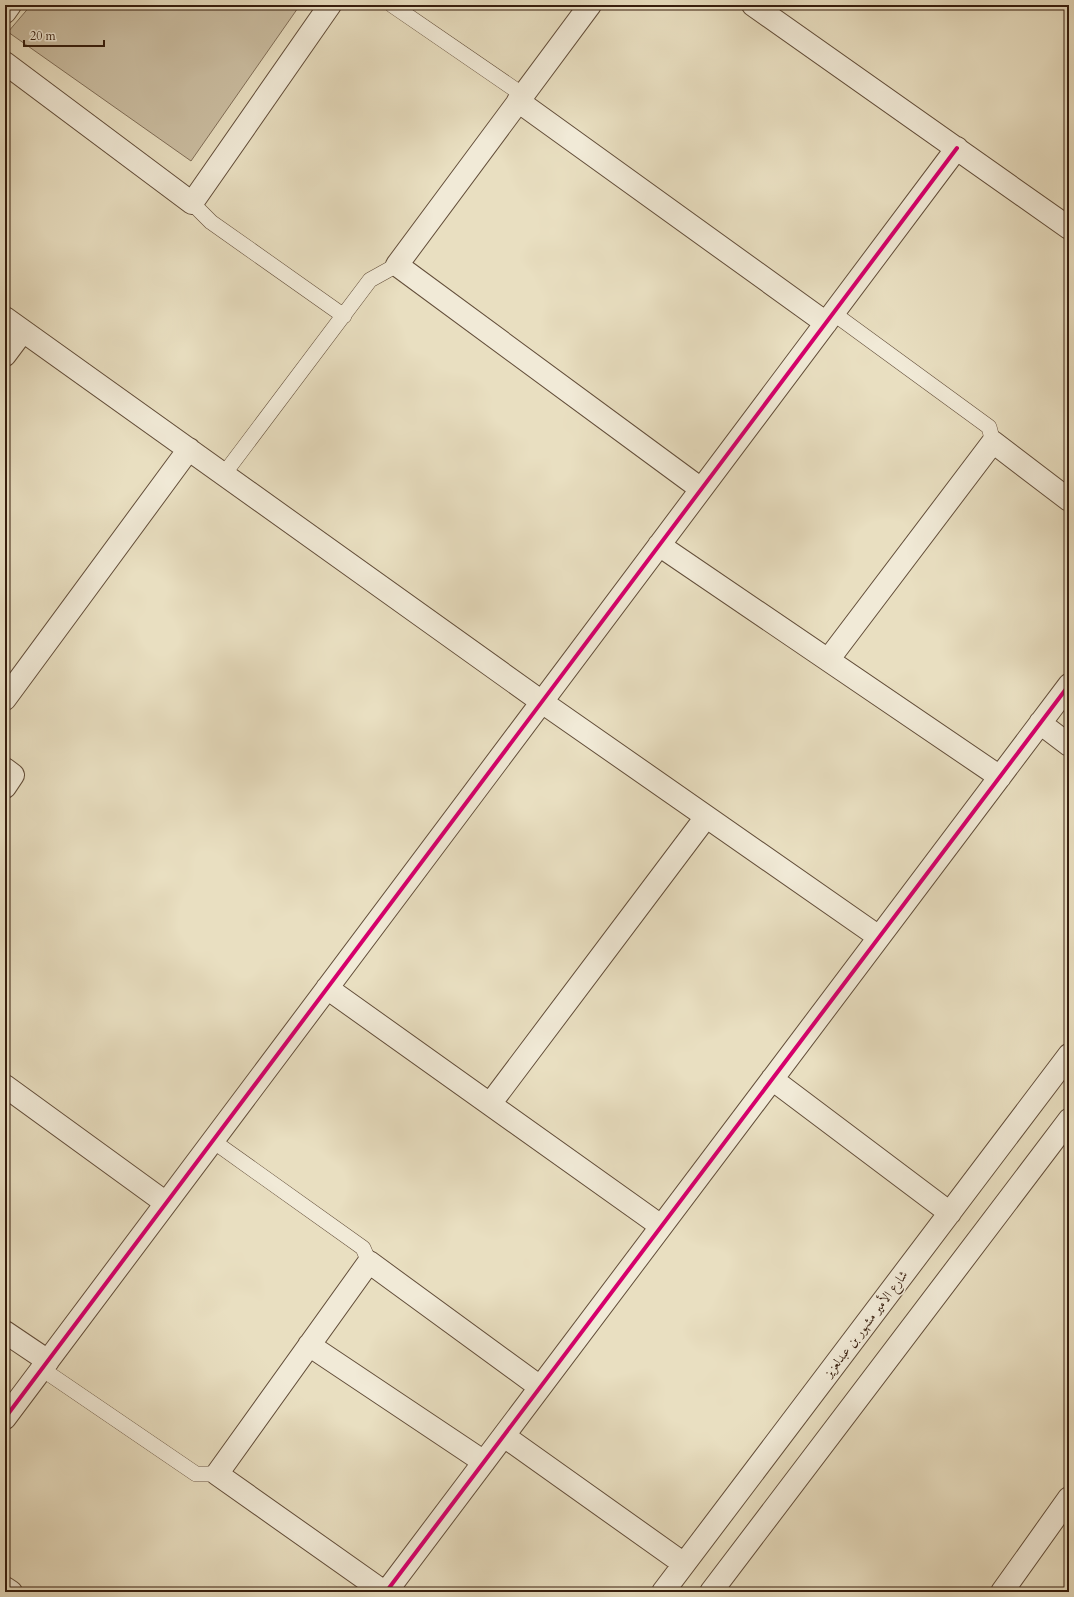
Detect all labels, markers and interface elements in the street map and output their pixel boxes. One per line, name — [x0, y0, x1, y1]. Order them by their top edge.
scale bar — [24, 22, 104, 48]
text: 20 m — [30, 28, 57, 44]
street label: شارع الأمير مشهور بن عبدلعزيز — [819, 1267, 914, 1384]

